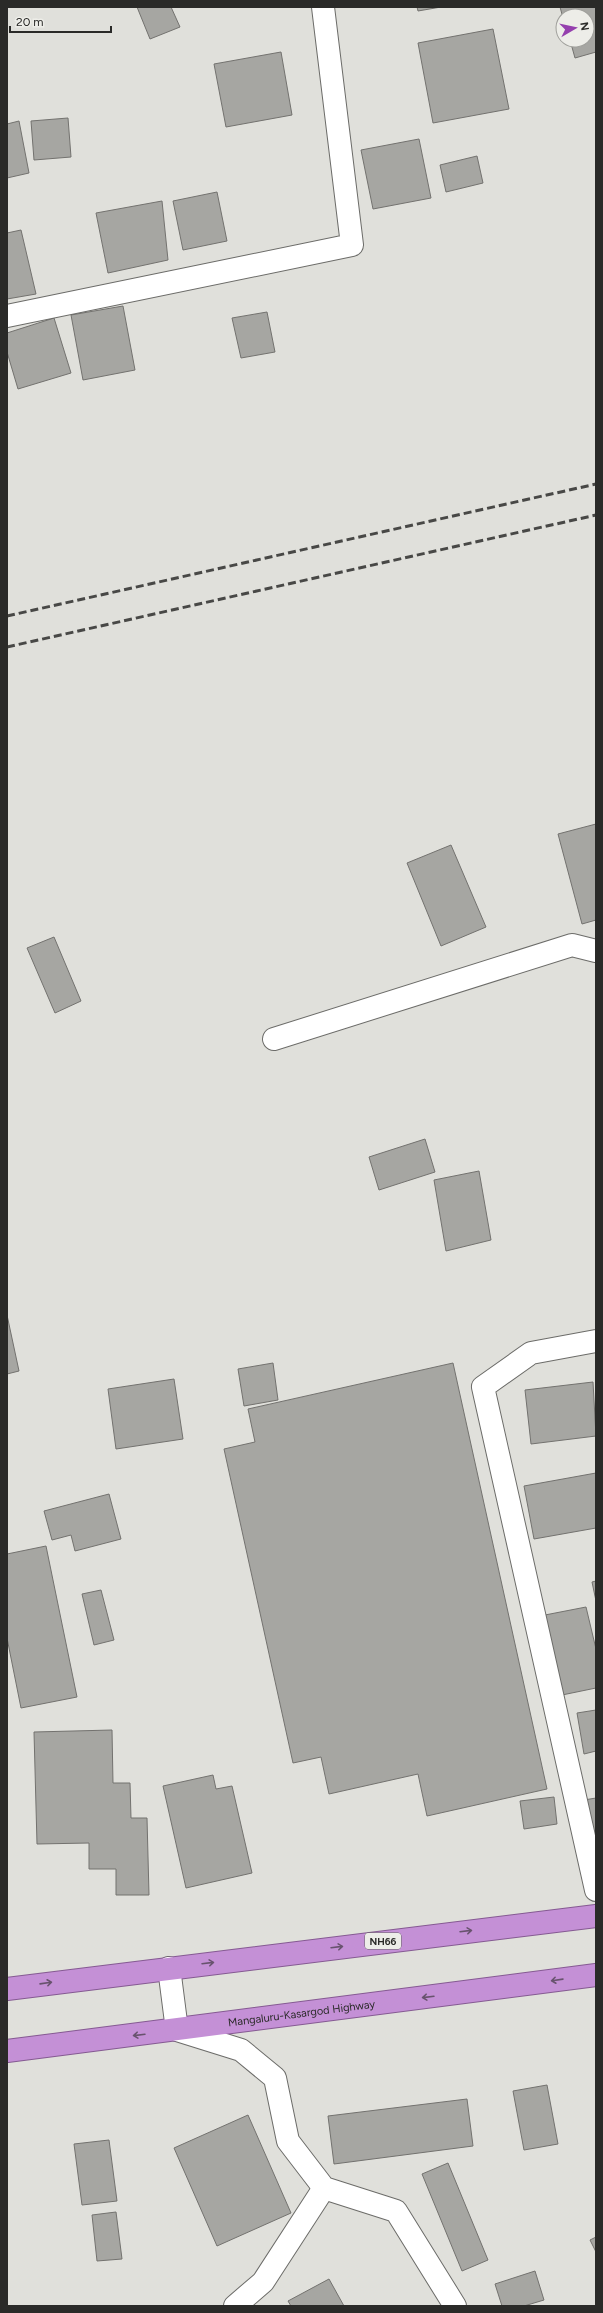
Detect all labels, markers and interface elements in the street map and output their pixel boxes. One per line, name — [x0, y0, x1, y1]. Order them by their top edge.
scale bar — [10, 8, 111, 34]
north arrow — [555, 8, 595, 48]
text: 20 m — [16, 15, 44, 29]
text: N — [577, 21, 591, 32]
one-way arrow — [459, 1927, 472, 1935]
road number: NH66 — [365, 1933, 401, 1949]
one-way arrow — [330, 1943, 343, 1951]
one-way arrow — [201, 1959, 214, 1967]
one-way arrow — [551, 1976, 564, 1984]
one-way arrow — [39, 1980, 52, 1987]
one-way arrow — [422, 1993, 435, 2001]
street label: Mangaluru-Kasargod Highway — [227, 1997, 376, 2029]
one-way arrow — [133, 2031, 146, 2039]

